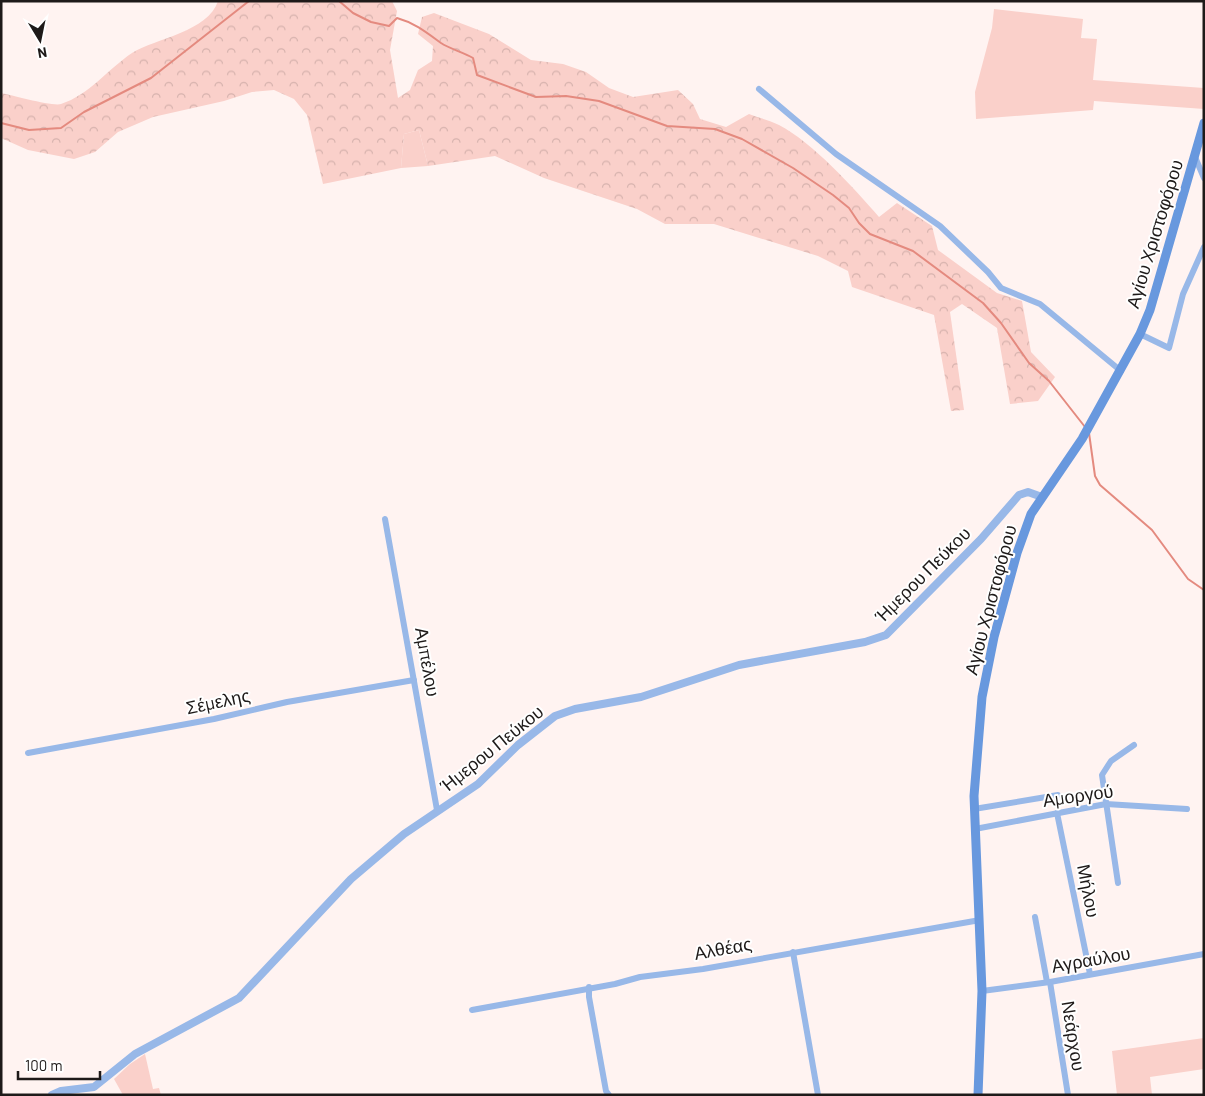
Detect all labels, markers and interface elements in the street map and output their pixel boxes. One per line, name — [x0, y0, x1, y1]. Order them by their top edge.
north arrow — [15, 15, 65, 65]
text: N — [36, 44, 48, 62]
street label: Αγίου Χριστοφόρου — [1121, 157, 1187, 311]
street label: Ήμερου Πεύκου — [869, 522, 975, 627]
street label: Αγίου Χριστοφόρου — [959, 522, 1021, 677]
street label: Αμπέλου — [411, 625, 445, 698]
street label: Σέμελης — [184, 683, 252, 719]
street label: Ήμερου Πεύκου — [435, 700, 547, 797]
street label: Αμοργού — [1041, 779, 1115, 811]
street label: Μήλου — [1073, 862, 1105, 919]
street label: Αλθέας — [692, 932, 754, 964]
street label: Αγραύλου — [1050, 941, 1132, 977]
street label: Νεάρχου — [1058, 999, 1090, 1072]
scale bar — [18, 1048, 100, 1080]
text: 100 m — [25, 1056, 63, 1074]

